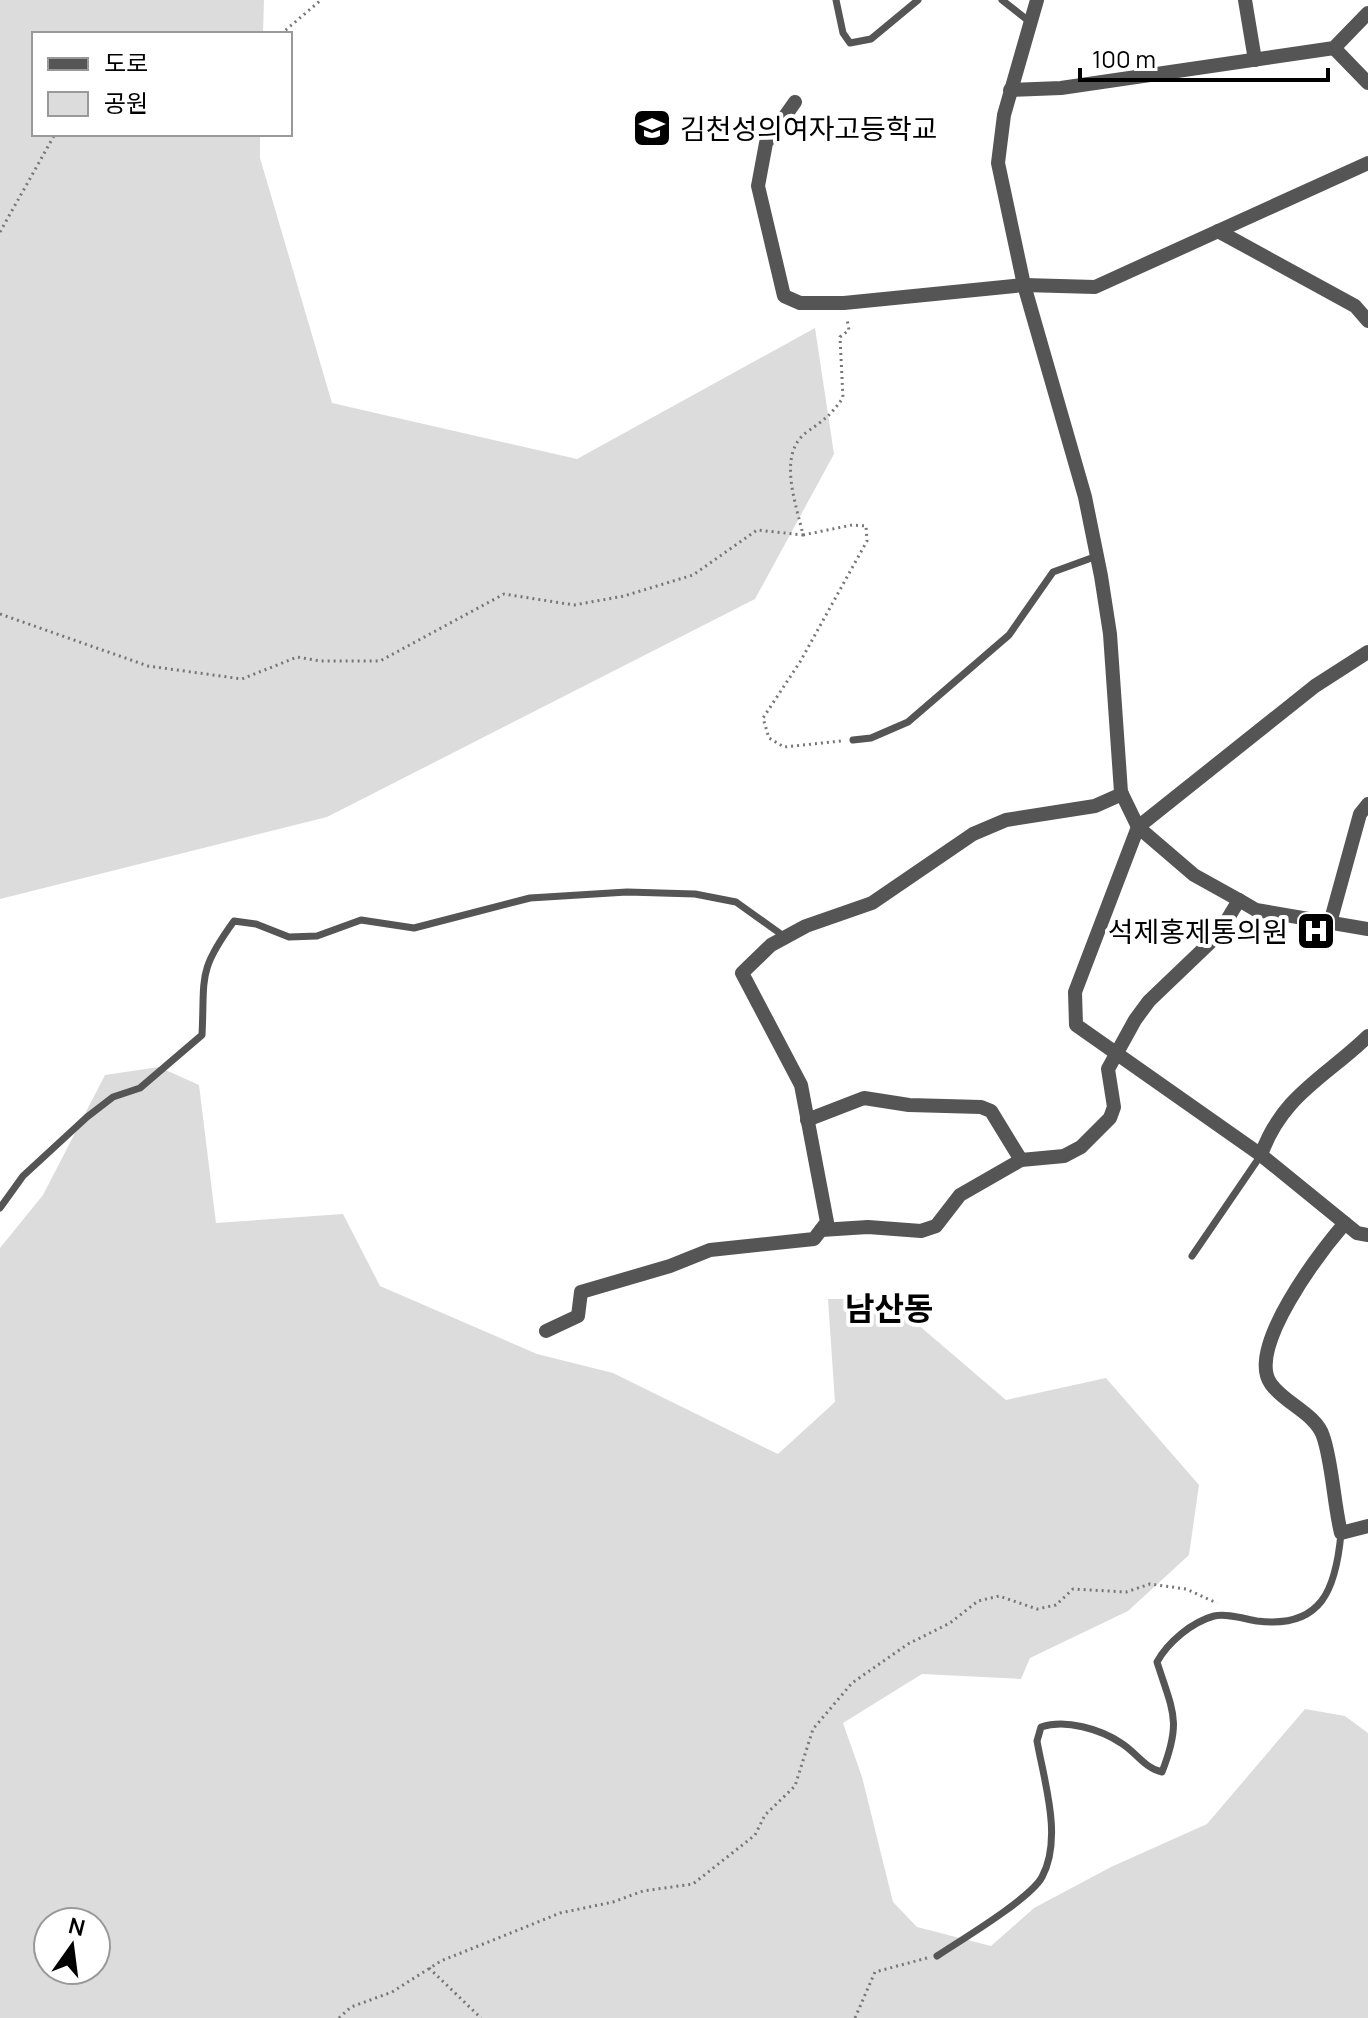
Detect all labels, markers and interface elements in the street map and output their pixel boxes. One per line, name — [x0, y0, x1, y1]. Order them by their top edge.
legend — [32, 32, 292, 136]
scale bar — [1080, 32, 1328, 82]
text: 100 m — [1092, 42, 1156, 75]
text: 도로 — [104, 46, 148, 79]
text: 공원 — [104, 86, 148, 119]
school or university icon: 김천성의여자고등학교 — [631, 107, 673, 149]
place label: 김천성의여자고등학교 — [680, 109, 938, 147]
hospital icon: 석제홍제통의원 — [1295, 910, 1337, 952]
place label: 석제홍제통의원 — [1108, 912, 1288, 950]
district label: 남산동 — [845, 1286, 933, 1330]
north arrow — [32, 1906, 112, 1986]
text: N — [66, 1910, 88, 1943]

